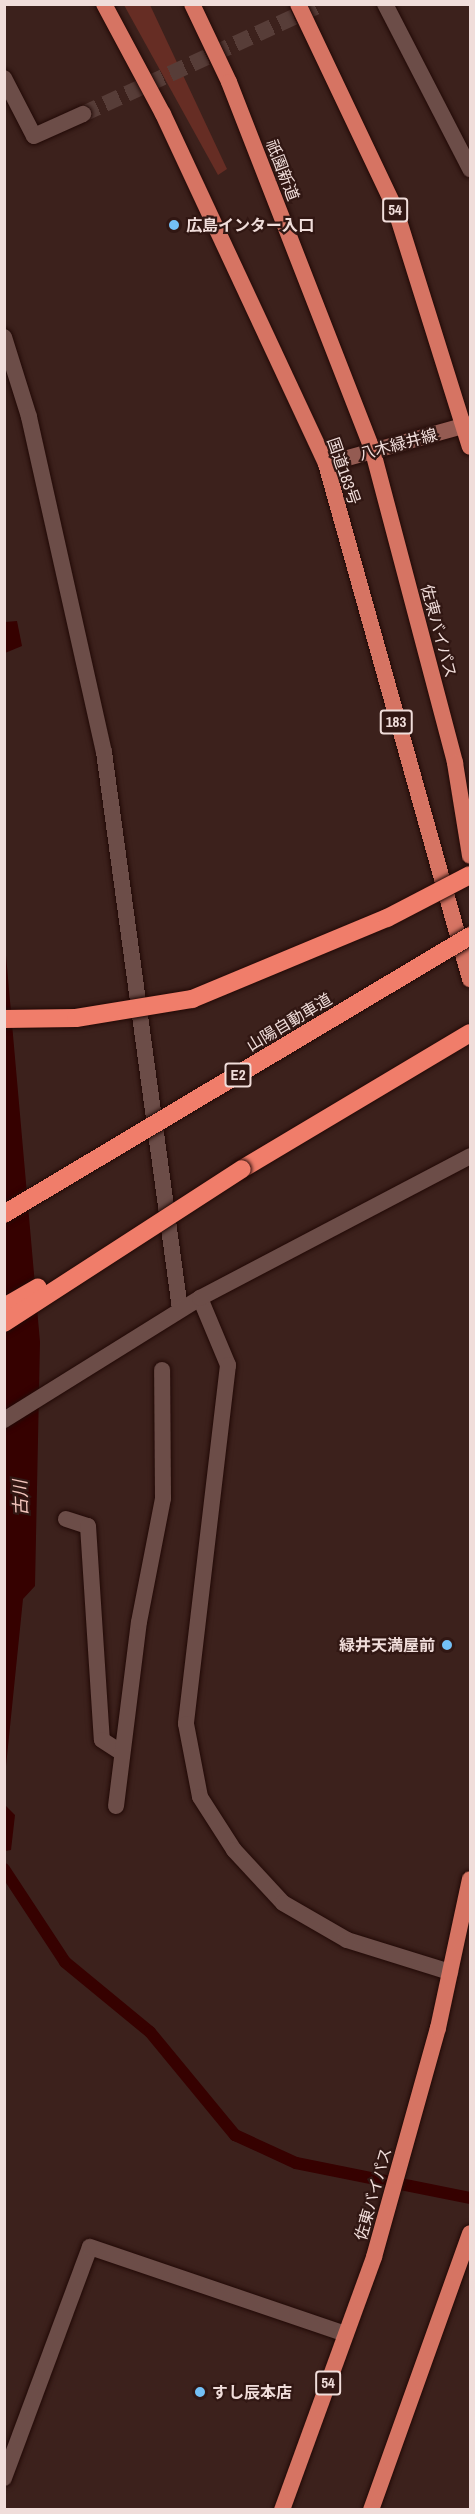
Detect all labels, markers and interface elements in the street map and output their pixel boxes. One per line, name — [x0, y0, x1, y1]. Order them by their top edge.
street label: 祇園新道 — [263, 137, 303, 203]
road number: 54 — [382, 198, 408, 222]
place label: 広島インター入口 — [186, 215, 314, 235]
marker: 広島インター入口 — [167, 218, 181, 232]
street label: 八木緑井線 — [357, 424, 439, 464]
street label: 国道183号 — [324, 435, 364, 507]
street label: 佐東バイパス — [417, 582, 461, 680]
road number: 183 — [380, 710, 412, 734]
street label: 山陽自動車道 — [243, 989, 335, 1055]
road number: E2 — [223, 1063, 253, 1087]
water label: 古川 — [10, 1480, 32, 1516]
place label: 緑井天満屋前 — [339, 1635, 435, 1655]
marker: 緑井天満屋前 — [440, 1638, 454, 1652]
street label: 佐東バイパス — [351, 2145, 395, 2243]
road number: 54 — [314, 2371, 342, 2395]
place label: すし辰本店 — [212, 2382, 292, 2402]
marker: すし辰本店 — [193, 2385, 207, 2399]

